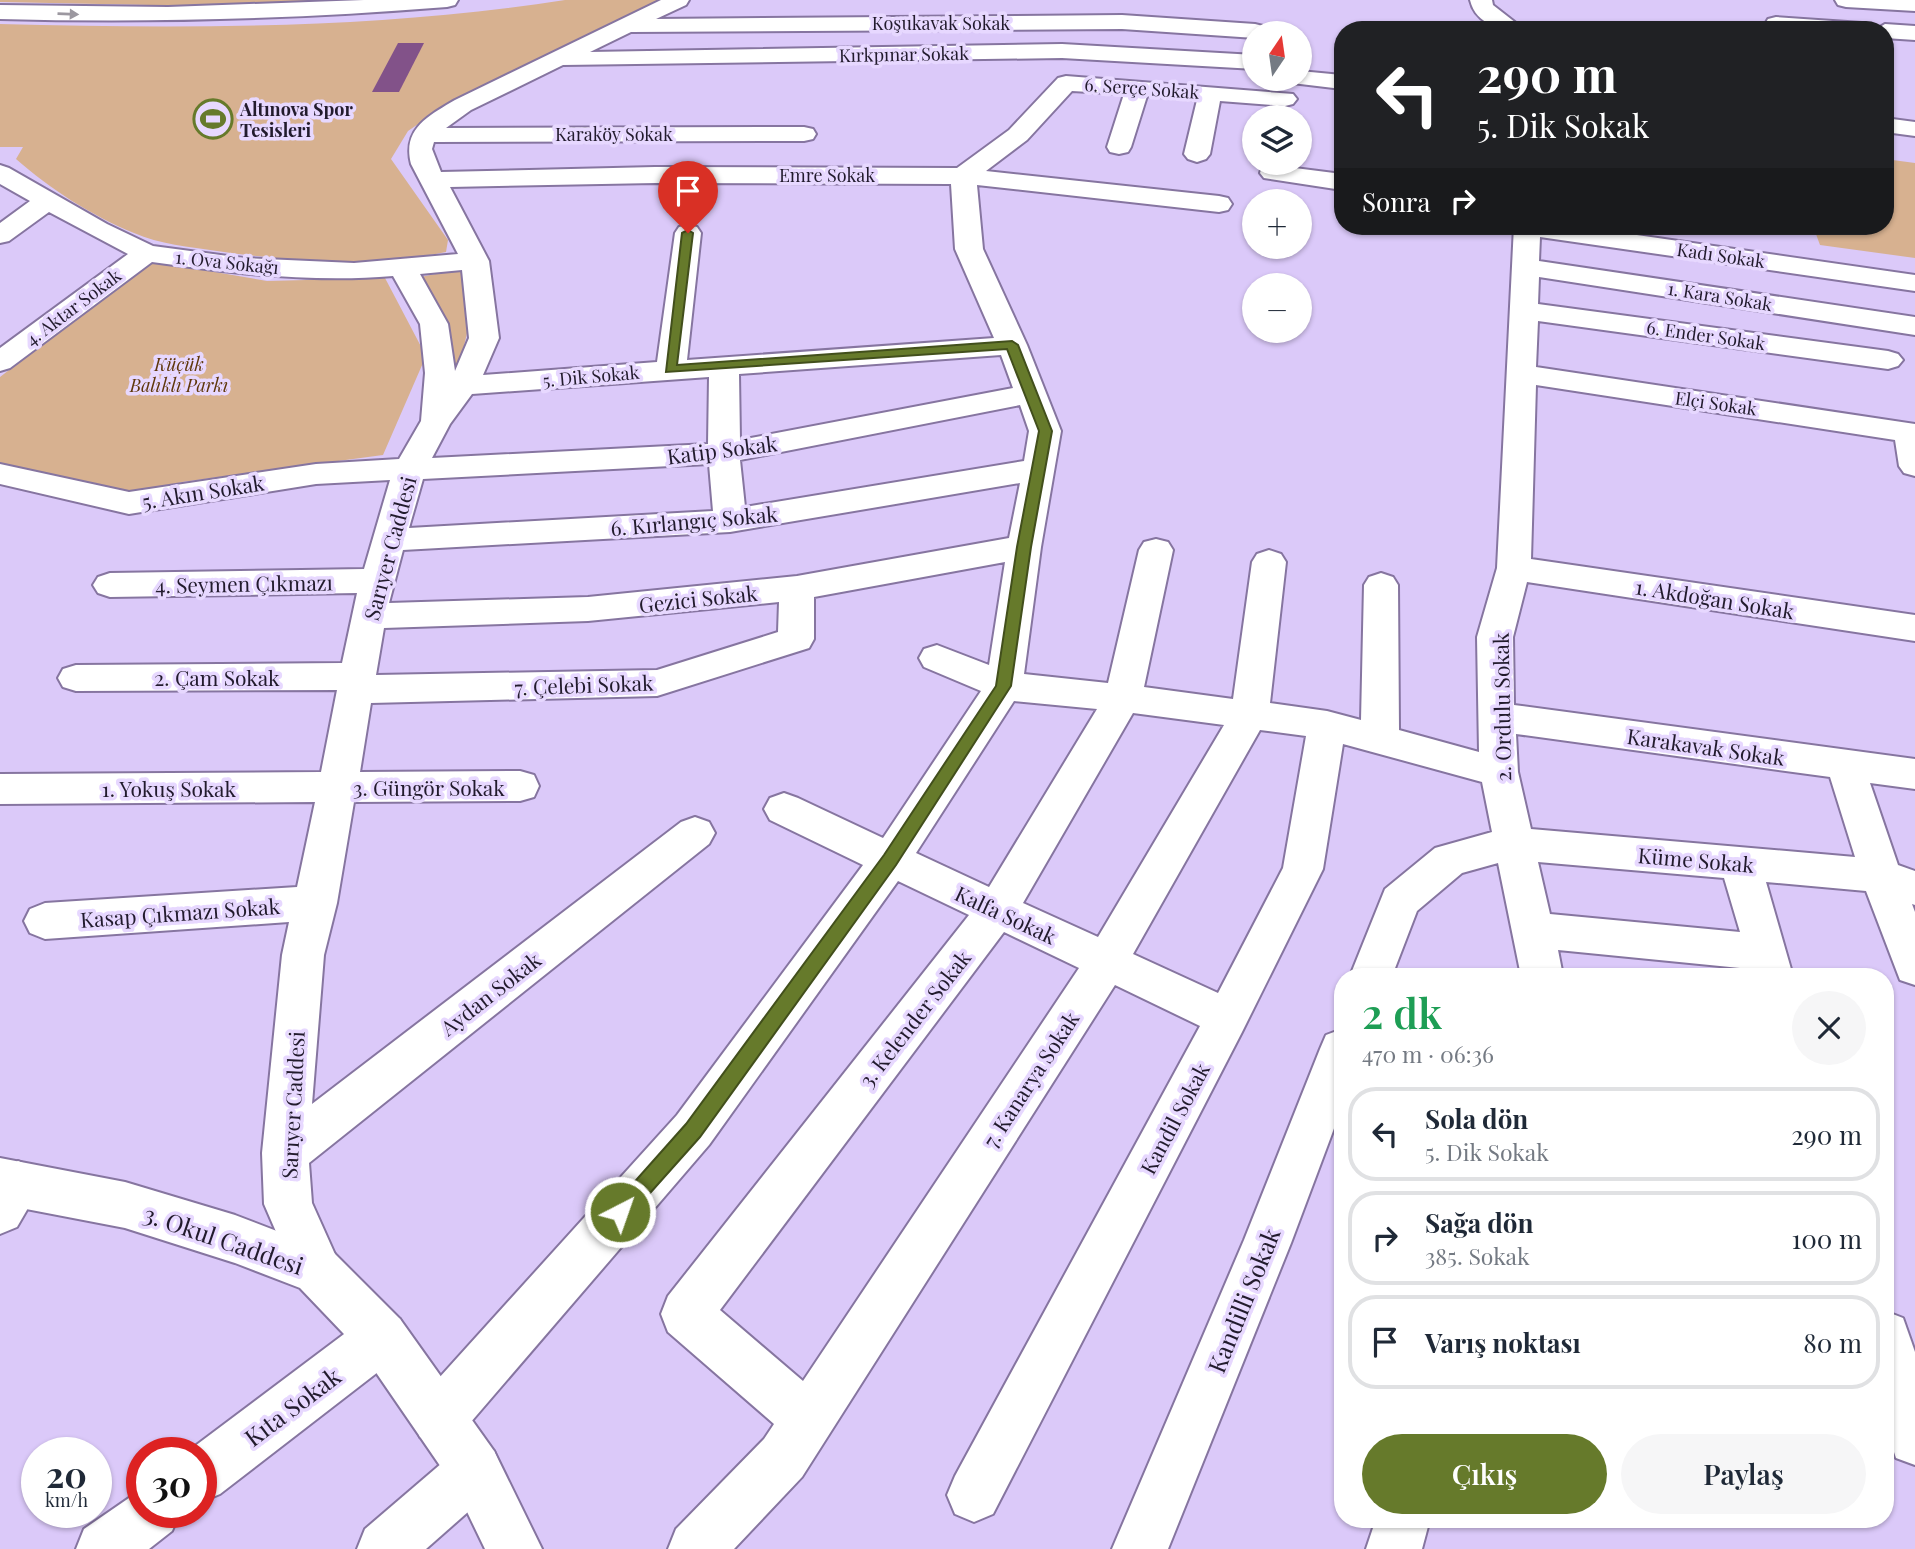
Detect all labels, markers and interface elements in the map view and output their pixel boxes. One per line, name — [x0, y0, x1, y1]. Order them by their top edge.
one-way arrow — [57, 9, 79, 20]
street label: Koşukavak Sokak — [872, 11, 1010, 35]
north arrow — [1242, 21, 1312, 91]
map controls — [1242, 21, 1312, 343]
text: 290 m — [1477, 40, 1617, 105]
street label: Kırkpınar Sokak — [839, 41, 969, 67]
icon: left — [1362, 49, 1453, 140]
street label: 6. Serçe Sokak — [1084, 72, 1200, 104]
place label: Altınova Spor Tesisleri — [239, 97, 353, 142]
sports icon: Altınova Spor Tesisleri — [192, 98, 234, 140]
text: 5. Dik Sokak — [1477, 103, 1649, 146]
button: layers — [1242, 105, 1312, 175]
street label: Karaköy Sokak — [555, 122, 673, 146]
pin — [658, 161, 718, 233]
street label: Emre Sokak — [779, 163, 875, 187]
icon: arrive — [669, 172, 707, 210]
icon: right — [1444, 182, 1482, 220]
text: Sonra — [1362, 184, 1430, 219]
button: + — [1242, 189, 1312, 259]
street label: Kadı Sokak — [1675, 237, 1767, 273]
street label: 1. Ova Sokağı — [174, 245, 280, 279]
street label: 4. Aktar Sokak — [20, 263, 126, 351]
button: − — [1242, 273, 1312, 343]
street label: 1. Kara Sokak — [1666, 276, 1774, 316]
street label: 6. Ender Sokak — [1645, 315, 1767, 355]
park label: Küçük Balıklı Parkı — [129, 352, 228, 397]
street label: 5. Dik Sokak — [542, 360, 640, 392]
street label: Elçi Sokak — [1674, 385, 1759, 421]
street label: Katip Sokak — [665, 428, 779, 470]
street label: 5. Akın Sokak — [140, 467, 266, 514]
street label: Sarıyer Caddesi — [356, 473, 422, 623]
street label: 6. Kırlangıç Sokak — [609, 499, 779, 541]
street label: 4. Seymen Çıkmazı — [155, 567, 333, 599]
street label: 1. Akdoğan Sokak — [1634, 572, 1797, 624]
street label: Gezici Sokak — [637, 578, 759, 618]
street label: 2. Ordulu Sokak — [1486, 632, 1516, 782]
street label: 2. Çam Sokak — [154, 663, 280, 691]
street label: 7. Çelebi Sokak — [514, 668, 654, 700]
street label: Karakavak Sokak — [1625, 721, 1787, 771]
street label: 3. Güngör Sokak — [353, 773, 505, 801]
street label: 1. Yokuş Sokak — [102, 774, 237, 802]
street label: Küme Sokak — [1637, 840, 1756, 878]
street label: Kalfa Sokak — [951, 878, 1062, 950]
street label: Kasap Çıkmazı Sokak — [79, 891, 281, 933]
street label: 3. Kelender Sokak — [852, 944, 976, 1092]
street label: Aydan Sokak — [433, 945, 546, 1042]
text: 2 dk — [1362, 984, 1442, 1040]
button: close — [1792, 991, 1866, 1065]
street label: 7. Kanarya Sokak — [976, 1005, 1085, 1152]
street label: Sarıyer Caddesi — [274, 1030, 310, 1180]
text: 470 m · 06:36 — [1362, 1038, 1494, 1069]
street label: Kandil Sokak — [1133, 1057, 1215, 1179]
text: Sola dön — [1425, 1101, 1528, 1136]
icon: left — [1366, 1115, 1404, 1153]
text: 290 m — [1791, 1117, 1862, 1152]
text: 5. Dik Sokak — [1425, 1136, 1549, 1167]
position arrow — [583, 1175, 657, 1249]
street label: 3. Okul Caddesi — [140, 1197, 308, 1281]
text: Sağa dön — [1425, 1205, 1533, 1240]
icon: right — [1366, 1219, 1404, 1257]
text: 100 m — [1792, 1221, 1862, 1256]
street label: Kandilli Sokak — [1199, 1222, 1287, 1377]
text: 385. Sokak — [1425, 1240, 1530, 1271]
icon: arrive — [1366, 1323, 1404, 1361]
text: Varış noktası — [1425, 1325, 1581, 1360]
text: 80 m — [1803, 1325, 1862, 1360]
street label: Kıta Sokak — [237, 1359, 347, 1453]
button: Çıkış — [1362, 1434, 1607, 1514]
button: Paylaş — [1621, 1434, 1866, 1514]
speed limit sign: 30 — [126, 1437, 217, 1528]
text: 20 — [46, 1450, 87, 1497]
text: km/h — [45, 1488, 88, 1512]

